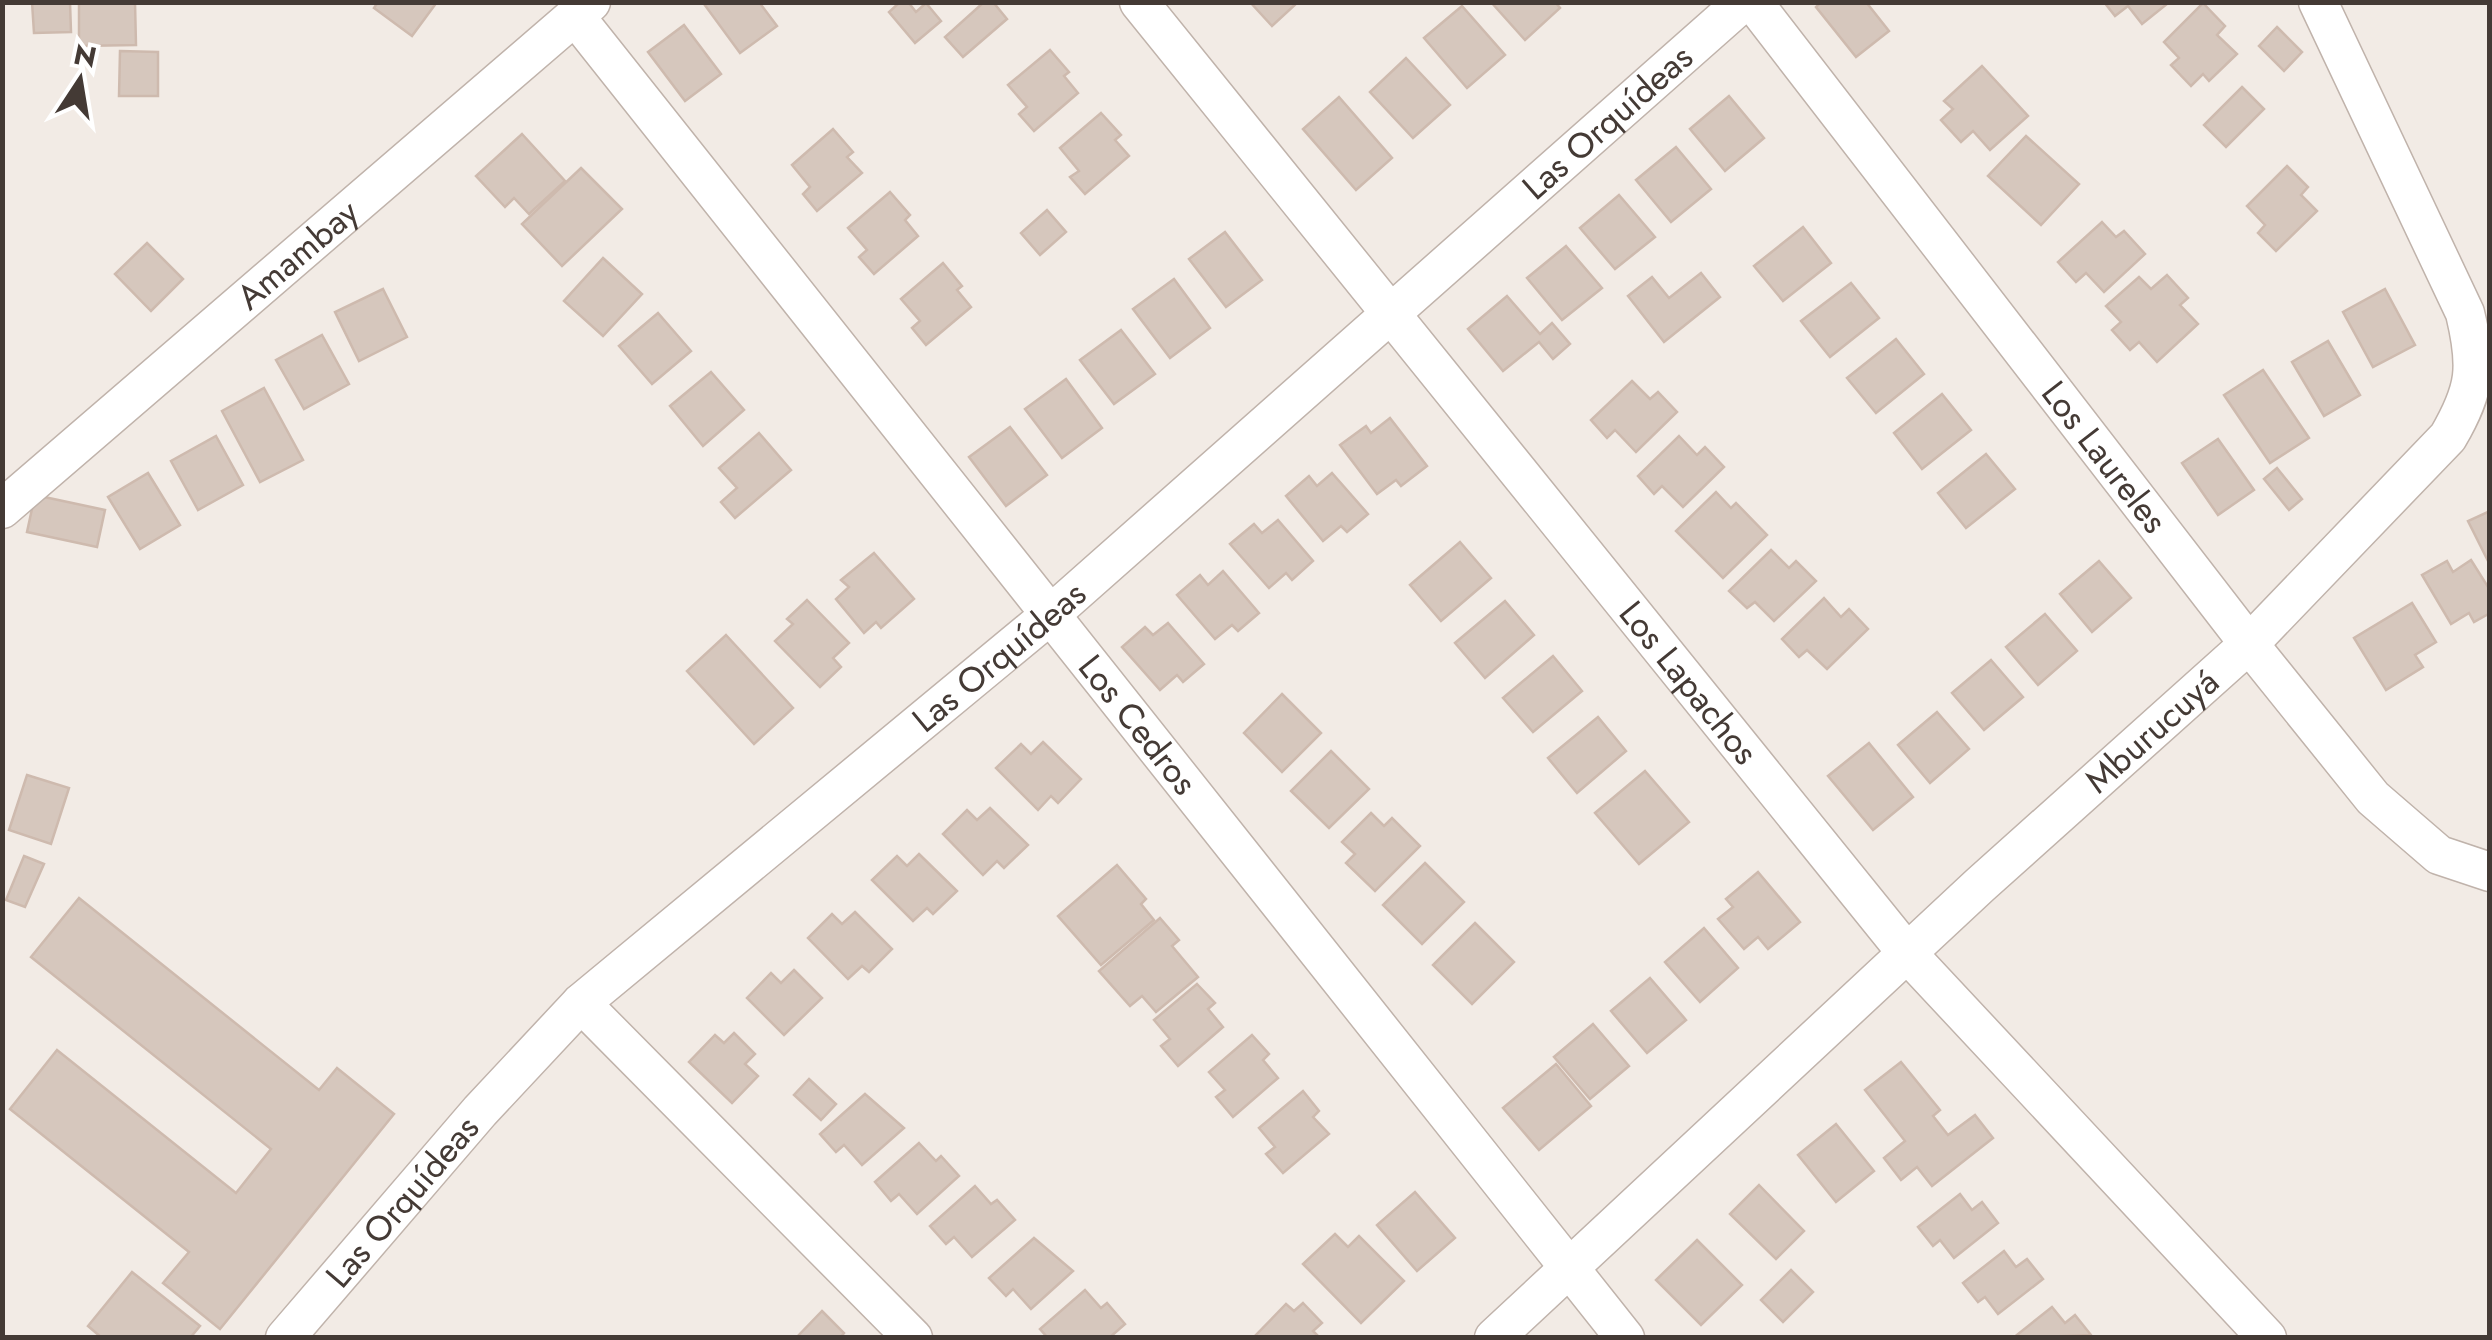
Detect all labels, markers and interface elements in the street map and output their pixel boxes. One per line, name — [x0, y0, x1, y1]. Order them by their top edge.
north arrow — [30, 30, 130, 130]
street label: Las Orquídeas — [1511, 33, 1704, 211]
text: N — [70, 34, 100, 78]
street label: Amambay — [226, 187, 370, 321]
street label: Los Laureles — [2030, 370, 2179, 544]
street label: Las Orquídeas — [901, 569, 1097, 744]
street label: Los Lapachos — [1607, 590, 1770, 775]
street label: Los Cedros — [1067, 644, 1209, 805]
street label: Mburucuyá — [2074, 658, 2230, 805]
street label: Las Orquídeas — [314, 1104, 491, 1298]

